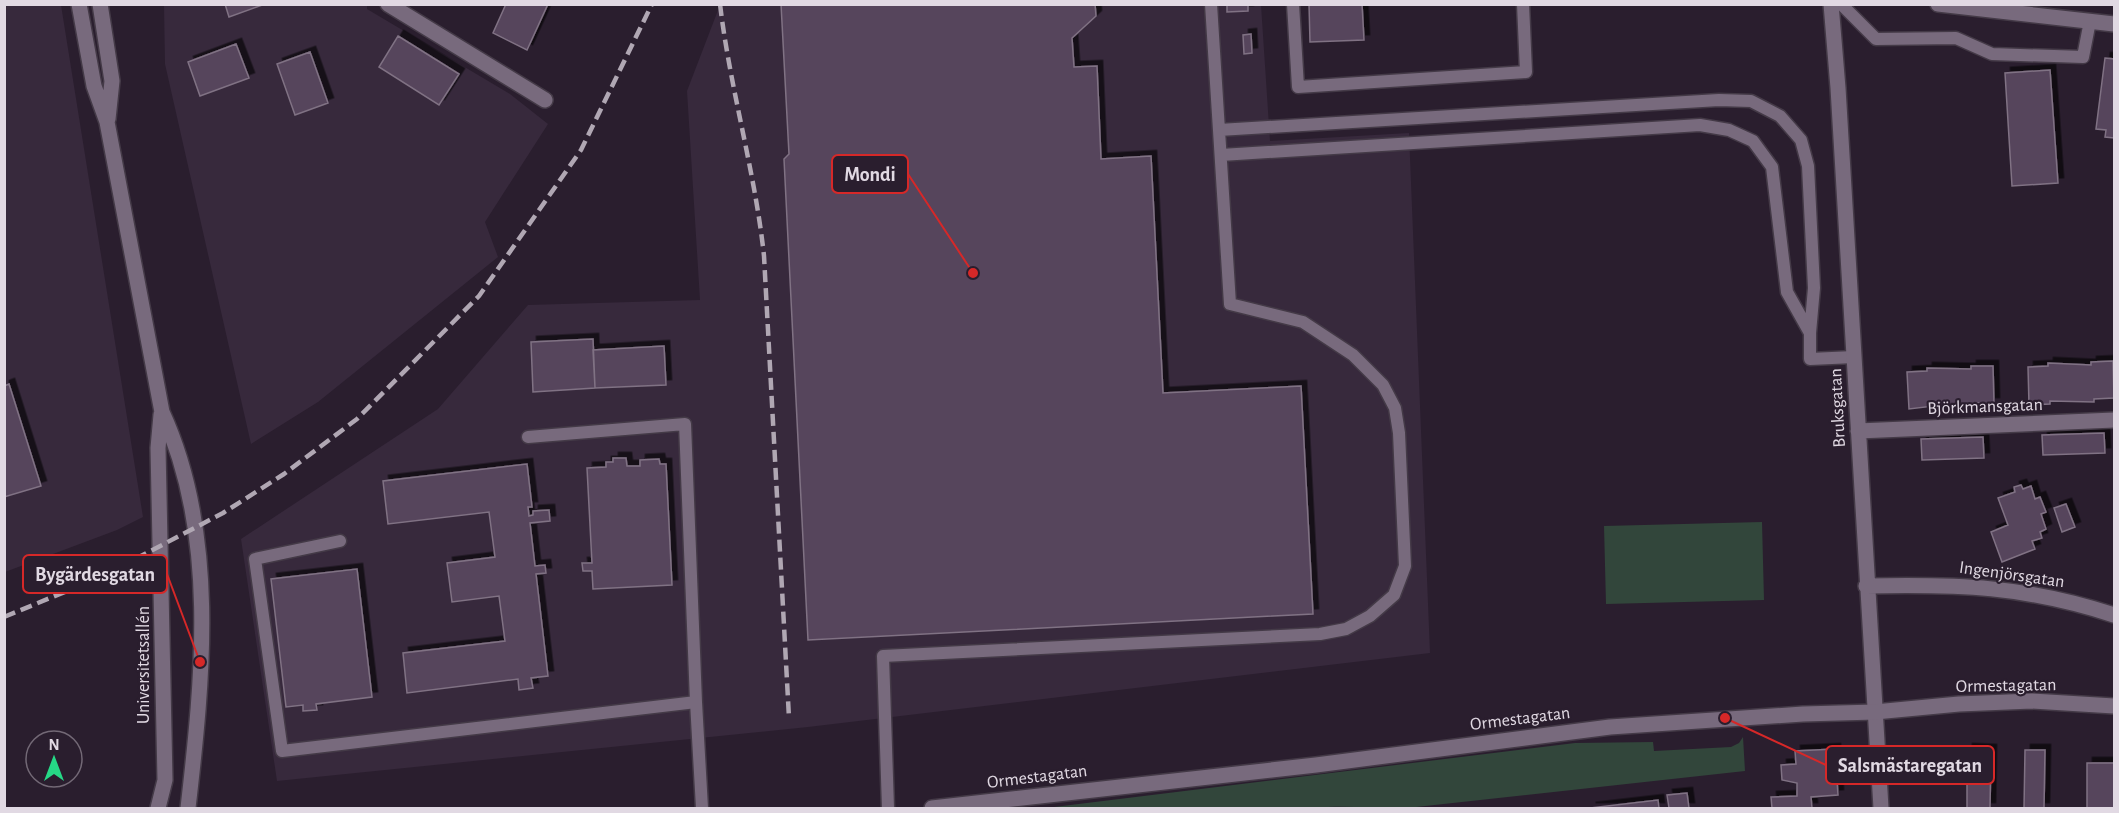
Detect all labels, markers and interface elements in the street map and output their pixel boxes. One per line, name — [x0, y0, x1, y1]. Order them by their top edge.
callout: Mondi — [832, 155, 908, 193]
text: Mondi — [844, 165, 896, 185]
street label: Bruksgatan — [1827, 368, 1849, 448]
street label: Björkmansgatan — [1927, 396, 2043, 418]
callout: Bygärdesgatan — [23, 555, 167, 593]
street label: Ingenjörsgatan — [1958, 559, 2066, 591]
text: Bygärdesgatan — [35, 565, 155, 585]
street label: Universitetsallén — [135, 606, 153, 724]
street label: Ormestagatan — [1956, 676, 2057, 696]
street label: Ormestagatan — [1469, 704, 1571, 734]
north arrow — [24, 729, 84, 789]
text: N — [48, 737, 60, 753]
callout: Salsmästaregatan — [1826, 746, 1994, 784]
text: Salsmästaregatan — [1838, 756, 1982, 776]
street label: Ormestagatan — [986, 762, 1088, 792]

